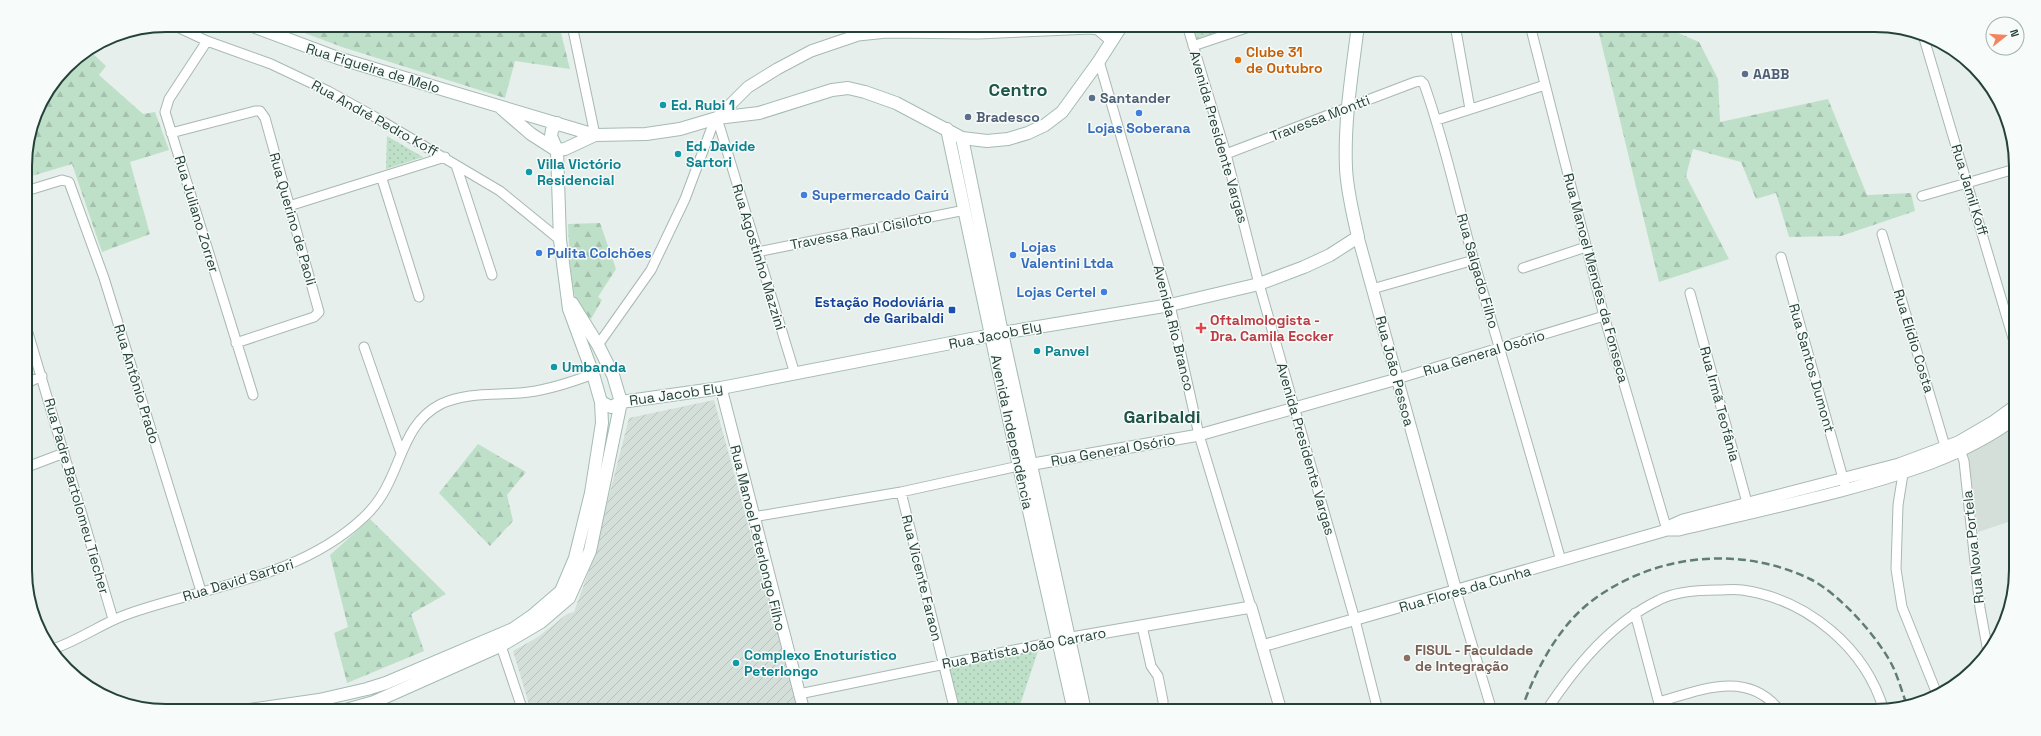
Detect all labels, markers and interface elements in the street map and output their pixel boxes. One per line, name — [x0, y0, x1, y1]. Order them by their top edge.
north arrow — [1985, 16, 2025, 56]
text: N — [2007, 28, 2022, 39]
street label: Rua Figueira de Melo — [304, 39, 442, 97]
place label: Clube 31 de Outubro — [1246, 43, 1322, 77]
street label: Avenida Presidente Vargas — [1186, 49, 1252, 225]
marker: Clube 31 de Outubro — [1233, 55, 1243, 65]
place label: AABB — [1753, 65, 1789, 83]
marker: AABB — [1740, 69, 1750, 79]
street label: Rua André Pedro Koff — [308, 76, 442, 161]
district label: Centro — [989, 78, 1047, 101]
place label: Santander — [1100, 89, 1171, 107]
street label: Travessa Montti — [1268, 91, 1372, 145]
marker: Santander — [1087, 93, 1097, 103]
place label: Ed. Rubi 1 — [671, 96, 735, 114]
marker: Ed. Rubi 1 — [658, 100, 668, 110]
place label: Bradesco — [976, 108, 1040, 126]
marker: Lojas Soberana — [1134, 108, 1144, 118]
marker: Bradesco — [963, 112, 973, 122]
place label: Lojas Soberana — [1087, 119, 1191, 137]
place label: Ed. Davide Sartori — [686, 137, 755, 171]
street label: Rua Jamil Koff — [1948, 142, 1993, 238]
marker: Ed. Davide Sartori — [673, 149, 683, 159]
street label: Rua Querino de Paoli — [265, 151, 321, 287]
street label: Rua Juliano Zorrer — [171, 153, 223, 275]
place label: Villa Victório Residencial — [537, 155, 621, 189]
marker: Villa Victório Residencial — [524, 167, 534, 177]
street label: Rua Manoel Mendes da Fonseca — [1559, 171, 1633, 385]
street label: Rua Agostinho Mazzini — [728, 182, 790, 332]
place label: Supermercado Cairú — [812, 186, 949, 204]
marker: Supermercado Cairú — [799, 190, 809, 200]
street label: Travessa Raul Cisiloto — [789, 208, 933, 254]
street label: Rua Salgado Filho — [1453, 211, 1503, 331]
place label: Lojas Valentini Ltda — [1021, 238, 1114, 272]
place label: Pulita Colchões — [547, 244, 652, 262]
marker: Pulita Colchões — [534, 248, 544, 258]
marker: Lojas Valentini Ltda — [1008, 250, 1018, 260]
street label: Avenida Rio Branco — [1150, 263, 1198, 393]
place label: Lojas Certel — [1017, 283, 1096, 301]
marker: Lojas Certel — [1099, 287, 1109, 297]
street label: Rua Elídio Costa — [1890, 287, 1938, 395]
place label: Estação Rodoviária de Garibaldi — [815, 293, 944, 327]
street label: Rua Santos Dumont — [1785, 301, 1839, 435]
marker: Estação Rodoviária de Garibaldi — [947, 305, 957, 315]
place label: Oftalmologista - Dra. Camila Eccker — [1210, 311, 1334, 345]
street label: Rua João Pessoa — [1372, 314, 1418, 428]
street label: Rua Jacob Ely — [947, 317, 1043, 353]
street label: Rua Antônio Prado — [110, 322, 164, 446]
marker: Oftalmologista - Dra. Camila Eccker — [1195, 322, 1207, 334]
street label: Rua General Osório — [1421, 326, 1547, 380]
place label: Panvel — [1045, 342, 1089, 360]
street label: Rua Irmã Teofânia — [1696, 344, 1744, 464]
marker: Panvel — [1032, 346, 1042, 356]
street label: Avenida Independência — [987, 353, 1037, 511]
place label: Umbanda — [562, 358, 626, 376]
street label: Avenida Presidente Vargas — [1273, 361, 1339, 537]
marker: Umbanda — [549, 362, 559, 372]
street label: Rua Jacob Ely — [628, 379, 724, 409]
street label: Rua Padre Bartolomeu Tiecher — [40, 396, 114, 596]
district label: Garibaldi — [1123, 405, 1201, 428]
street label: Rua General Osório — [1049, 430, 1177, 470]
street label: Rua Manoel Peterlongo Filho — [726, 443, 790, 633]
street label: Rua Nova Portela — [1958, 489, 1988, 605]
street label: Rua Vicente Faraon — [898, 513, 946, 643]
street label: Rua David Sartori — [180, 555, 296, 605]
street label: Rua Flores da Cunha — [1397, 562, 1533, 616]
street label: Rua Batista João Carraro — [940, 623, 1108, 673]
place label: FISUL - Faculdade de Integração — [1415, 641, 1533, 675]
place label: Complexo Enoturístico Peterlongo — [744, 646, 897, 680]
marker: FISUL - Faculdade de Integração — [1402, 653, 1412, 663]
marker: Complexo Enoturístico Peterlongo — [731, 658, 741, 668]

